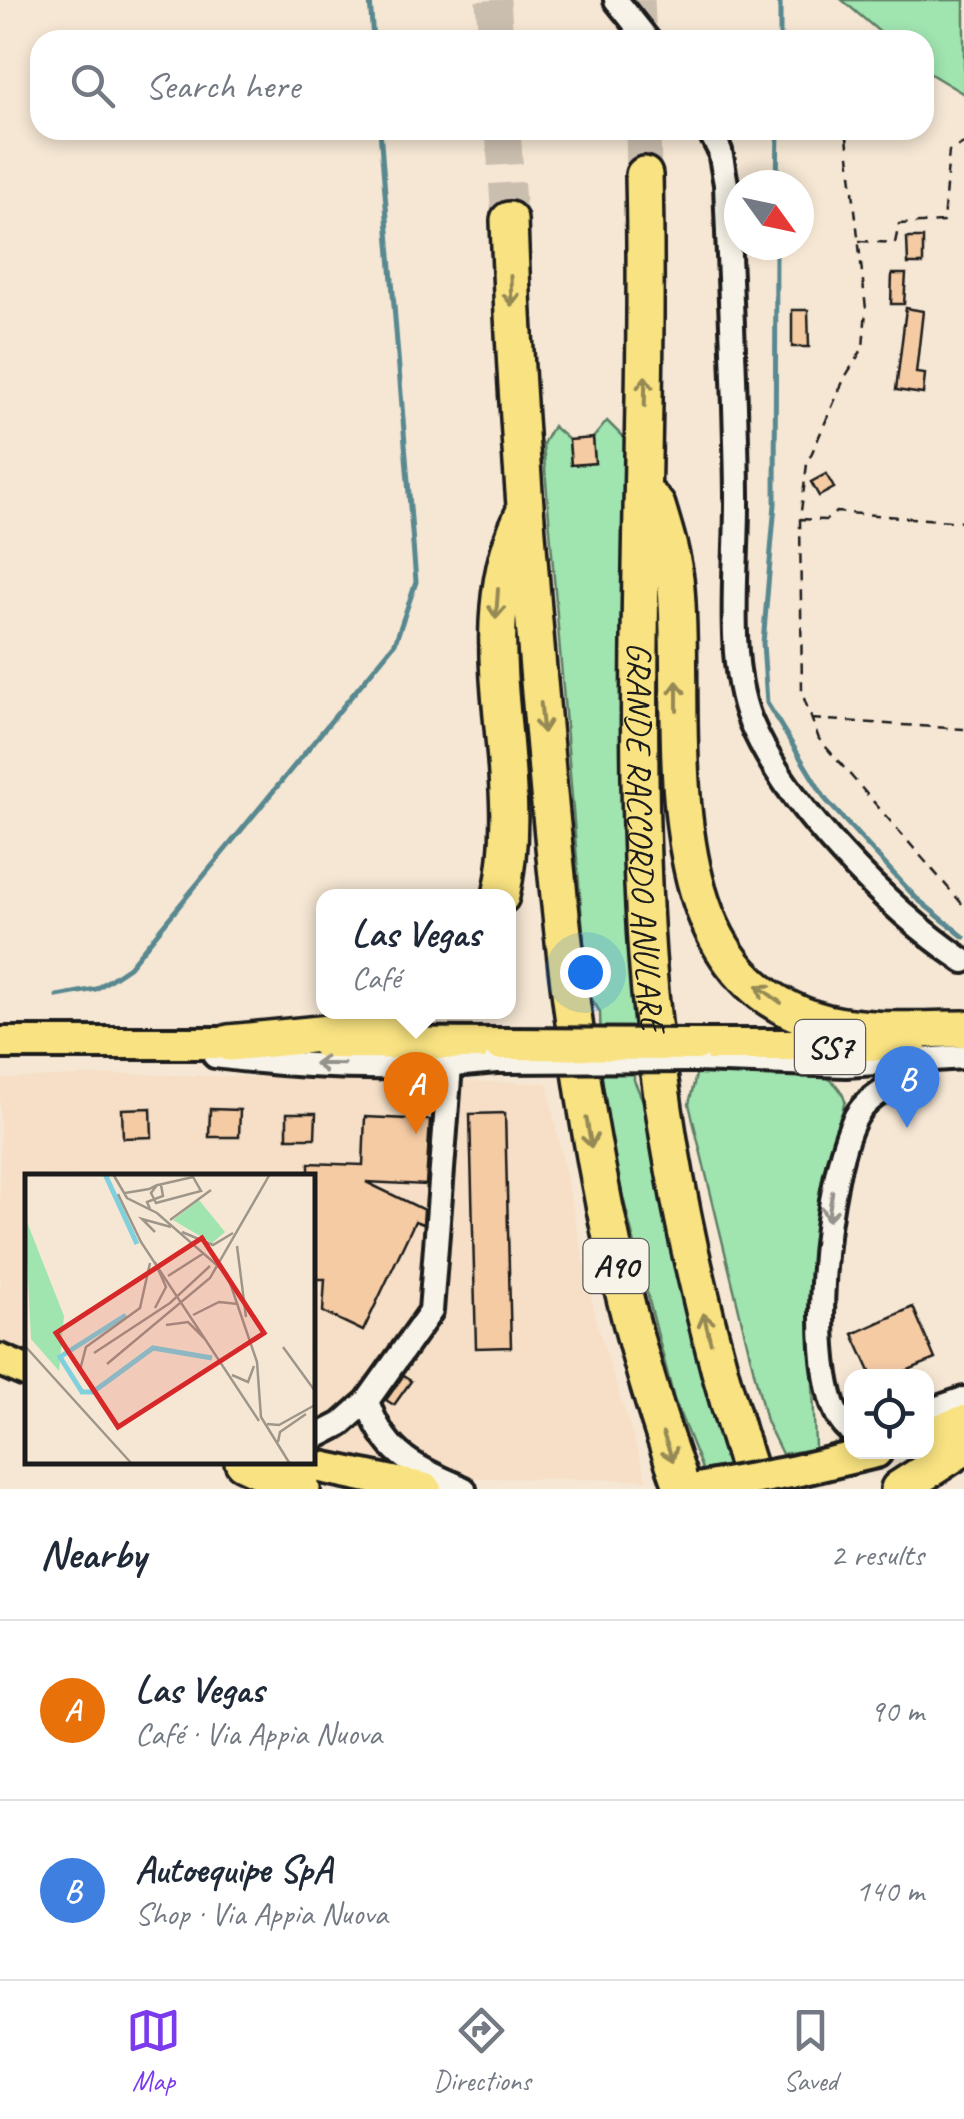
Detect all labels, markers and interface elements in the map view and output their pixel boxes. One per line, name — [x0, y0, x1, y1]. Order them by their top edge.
search box — [30, 30, 934, 140]
icon: search — [65, 58, 120, 113]
text: Search here — [145, 62, 300, 109]
north arrow — [724, 170, 814, 260]
one-way arrow — [502, 275, 521, 307]
one-way arrow — [636, 376, 654, 408]
one-way arrow — [488, 587, 507, 620]
street label: GRANDE RACCORDO ANULARE — [617, 642, 676, 1039]
one-way arrow — [668, 680, 687, 712]
one-way arrow — [532, 701, 551, 733]
popup — [316, 889, 516, 1019]
text: Las Vegas — [352, 910, 480, 957]
your location — [560, 947, 611, 998]
text: Café — [352, 957, 400, 998]
one-way arrow — [756, 984, 783, 1005]
road number: SS7 — [795, 1020, 865, 1074]
pin: B — [874, 1046, 940, 1128]
pin: A — [384, 1052, 448, 1134]
one-way arrow — [313, 1054, 346, 1074]
one-way arrow — [580, 1116, 599, 1148]
inset map — [25, 1174, 315, 1464]
one-way arrow — [821, 1189, 839, 1221]
road number: A90 — [584, 1239, 648, 1293]
one-way arrow — [697, 1313, 716, 1344]
map controls — [844, 1369, 934, 1459]
button: locate — [844, 1369, 934, 1459]
one-way arrow — [660, 1431, 678, 1462]
text: Nearby — [40, 1528, 146, 1581]
text: 2 results — [830, 1534, 924, 1575]
text: Las Vegas — [135, 1666, 264, 1713]
text: A — [64, 1690, 81, 1731]
text: 90 m — [870, 1690, 924, 1731]
text: Café · Via Appia Nuova — [135, 1713, 382, 1754]
text: Autoequipe SpA — [135, 1846, 332, 1893]
text: B — [64, 1870, 81, 1911]
text: 140 m — [855, 1870, 924, 1911]
text: Shop · Via Appia Nuova — [135, 1893, 388, 1934]
tab: Map — [126, 2003, 181, 2098]
tab: Directions — [433, 2003, 531, 2098]
tab: Saved — [783, 2003, 838, 2098]

